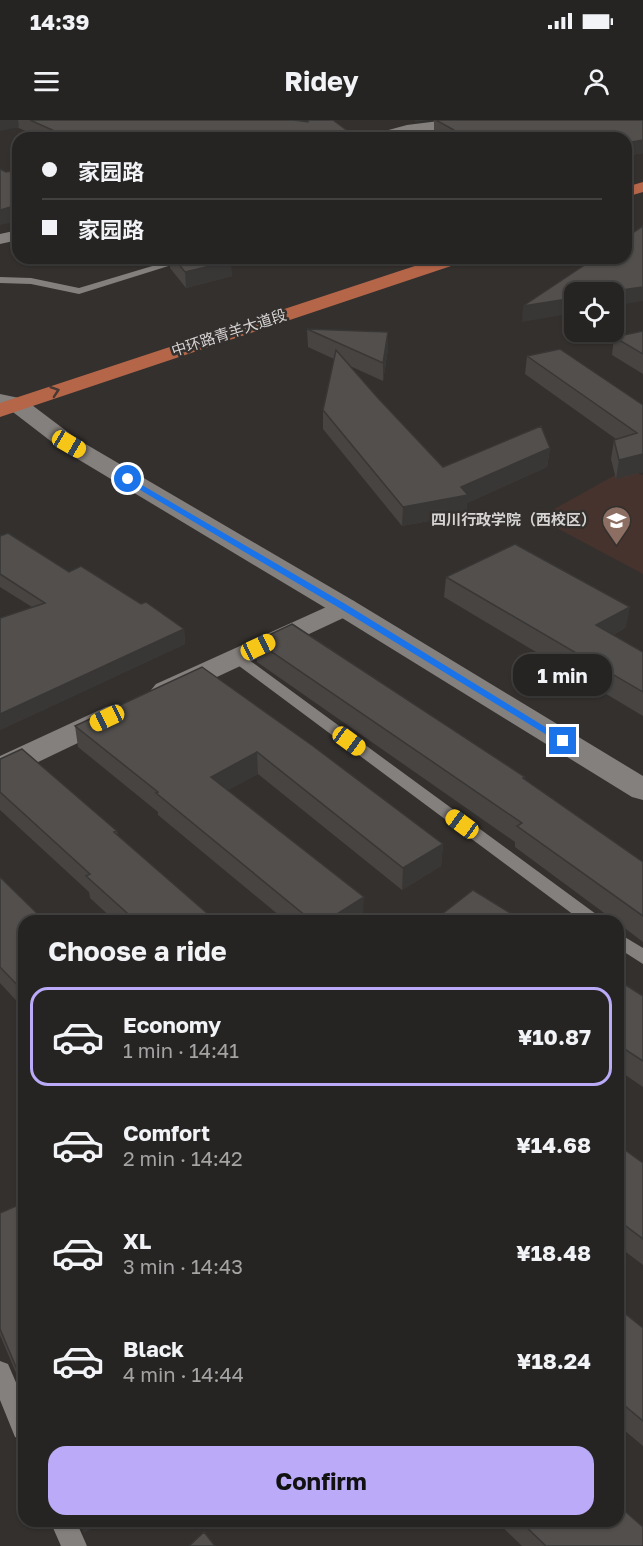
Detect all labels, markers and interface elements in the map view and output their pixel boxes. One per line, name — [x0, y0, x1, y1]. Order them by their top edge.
text: 14:39 — [30, 8, 90, 35]
icon: menu — [30, 65, 63, 98]
text: Ridey — [284, 65, 359, 97]
icon: person — [580, 65, 613, 98]
text: 家园路 — [78, 158, 144, 185]
text: 家园路 — [78, 216, 144, 243]
map controls — [564, 282, 624, 342]
button: locate — [564, 282, 624, 342]
street label: 中环路青羊大道段 — [169, 305, 289, 359]
one-way arrow — [49, 385, 60, 398]
car — [49, 427, 89, 461]
route start — [114, 465, 141, 492]
school or university icon: 四川行政学院（西校区） — [601, 504, 633, 546]
place label: 四川行政学院（西校区） — [431, 510, 596, 528]
car — [238, 631, 278, 663]
callout: 1 min — [514, 654, 612, 696]
text: 1 min — [537, 663, 588, 687]
car — [87, 702, 127, 734]
car — [329, 723, 369, 759]
route end — [549, 727, 576, 754]
car — [442, 806, 482, 842]
text: Choose a ride — [48, 935, 227, 967]
icon: car — [51, 1010, 105, 1064]
text: Economy — [123, 1011, 221, 1038]
text: ¥10.87 — [518, 1023, 591, 1050]
text: 1 min · 14:41 — [123, 1038, 239, 1062]
icon: car — [51, 1118, 105, 1172]
text: Comfort — [123, 1119, 210, 1146]
text: ¥14.68 — [516, 1131, 591, 1158]
text: 2 min · 14:42 — [123, 1146, 243, 1170]
icon: car — [51, 1226, 105, 1280]
text: XL — [123, 1227, 151, 1254]
text: ¥18.48 — [516, 1239, 591, 1266]
text: 3 min · 14:43 — [123, 1254, 243, 1278]
icon: car — [51, 1334, 105, 1388]
text: Black — [123, 1335, 184, 1362]
text: ¥18.24 — [517, 1347, 591, 1374]
text: 4 min · 14:44 — [123, 1362, 244, 1386]
button: Confirm — [48, 1446, 594, 1515]

